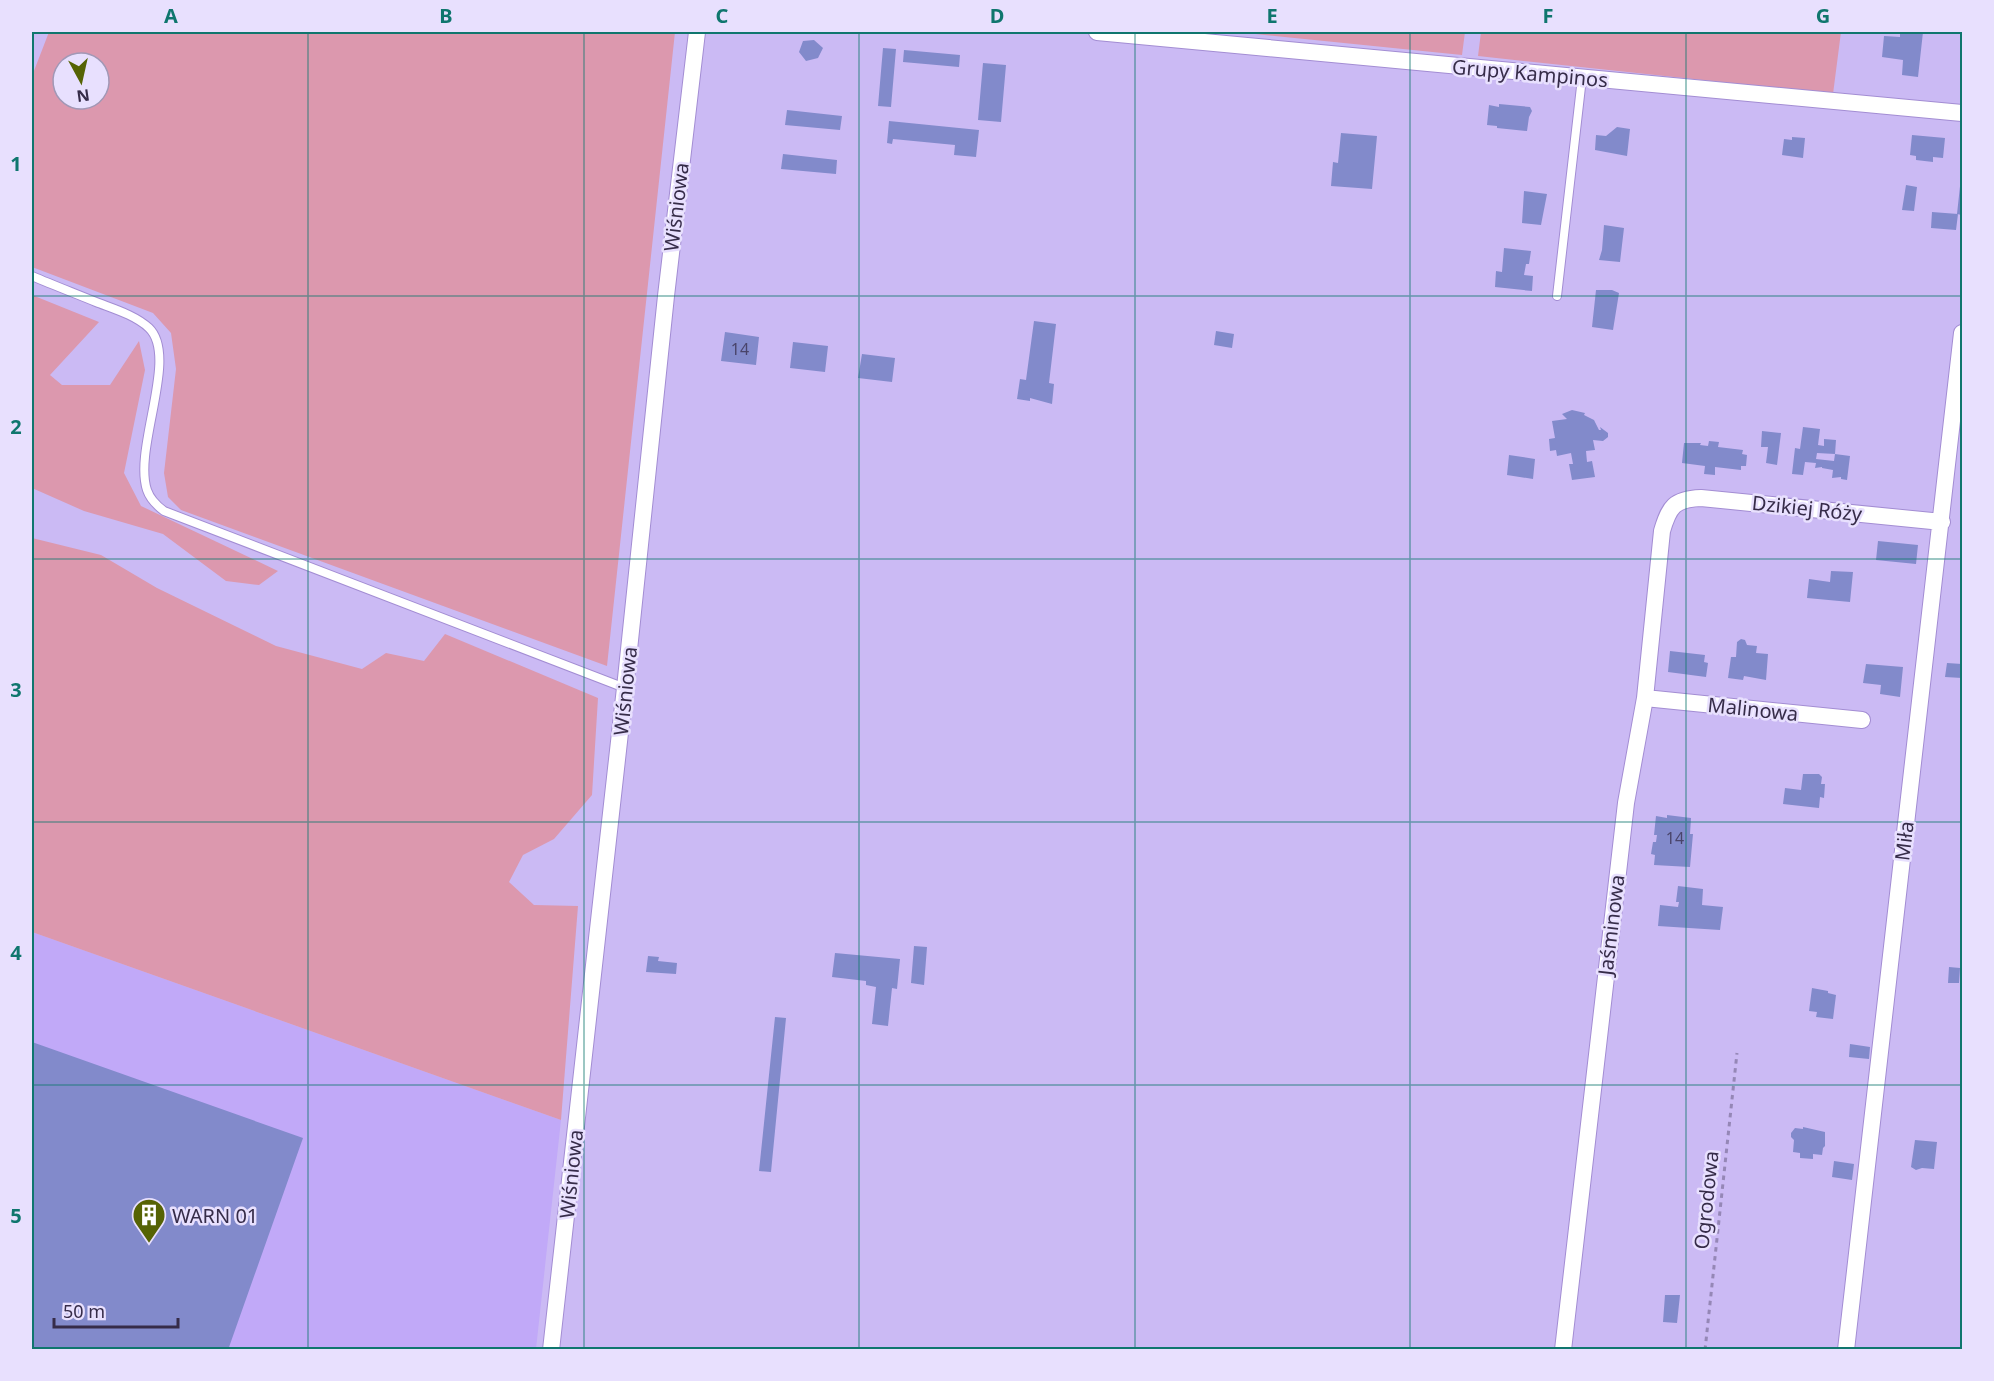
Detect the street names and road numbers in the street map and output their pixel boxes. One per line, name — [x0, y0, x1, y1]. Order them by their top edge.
street label: Grupy Kampinos — [1451, 53, 1609, 93]
street label: Wiśniowa — [657, 161, 695, 253]
street label: Dzikiej Róży — [1751, 489, 1864, 527]
street label: Wiśniowa — [607, 645, 643, 737]
street label: Malinowa — [1706, 691, 1800, 727]
street label: Miła — [1888, 820, 1920, 862]
street label: Jaśminowa — [1591, 873, 1631, 979]
street label: Wiśniowa — [553, 1128, 589, 1220]
street label: Ogrodowa — [1687, 1149, 1725, 1251]

